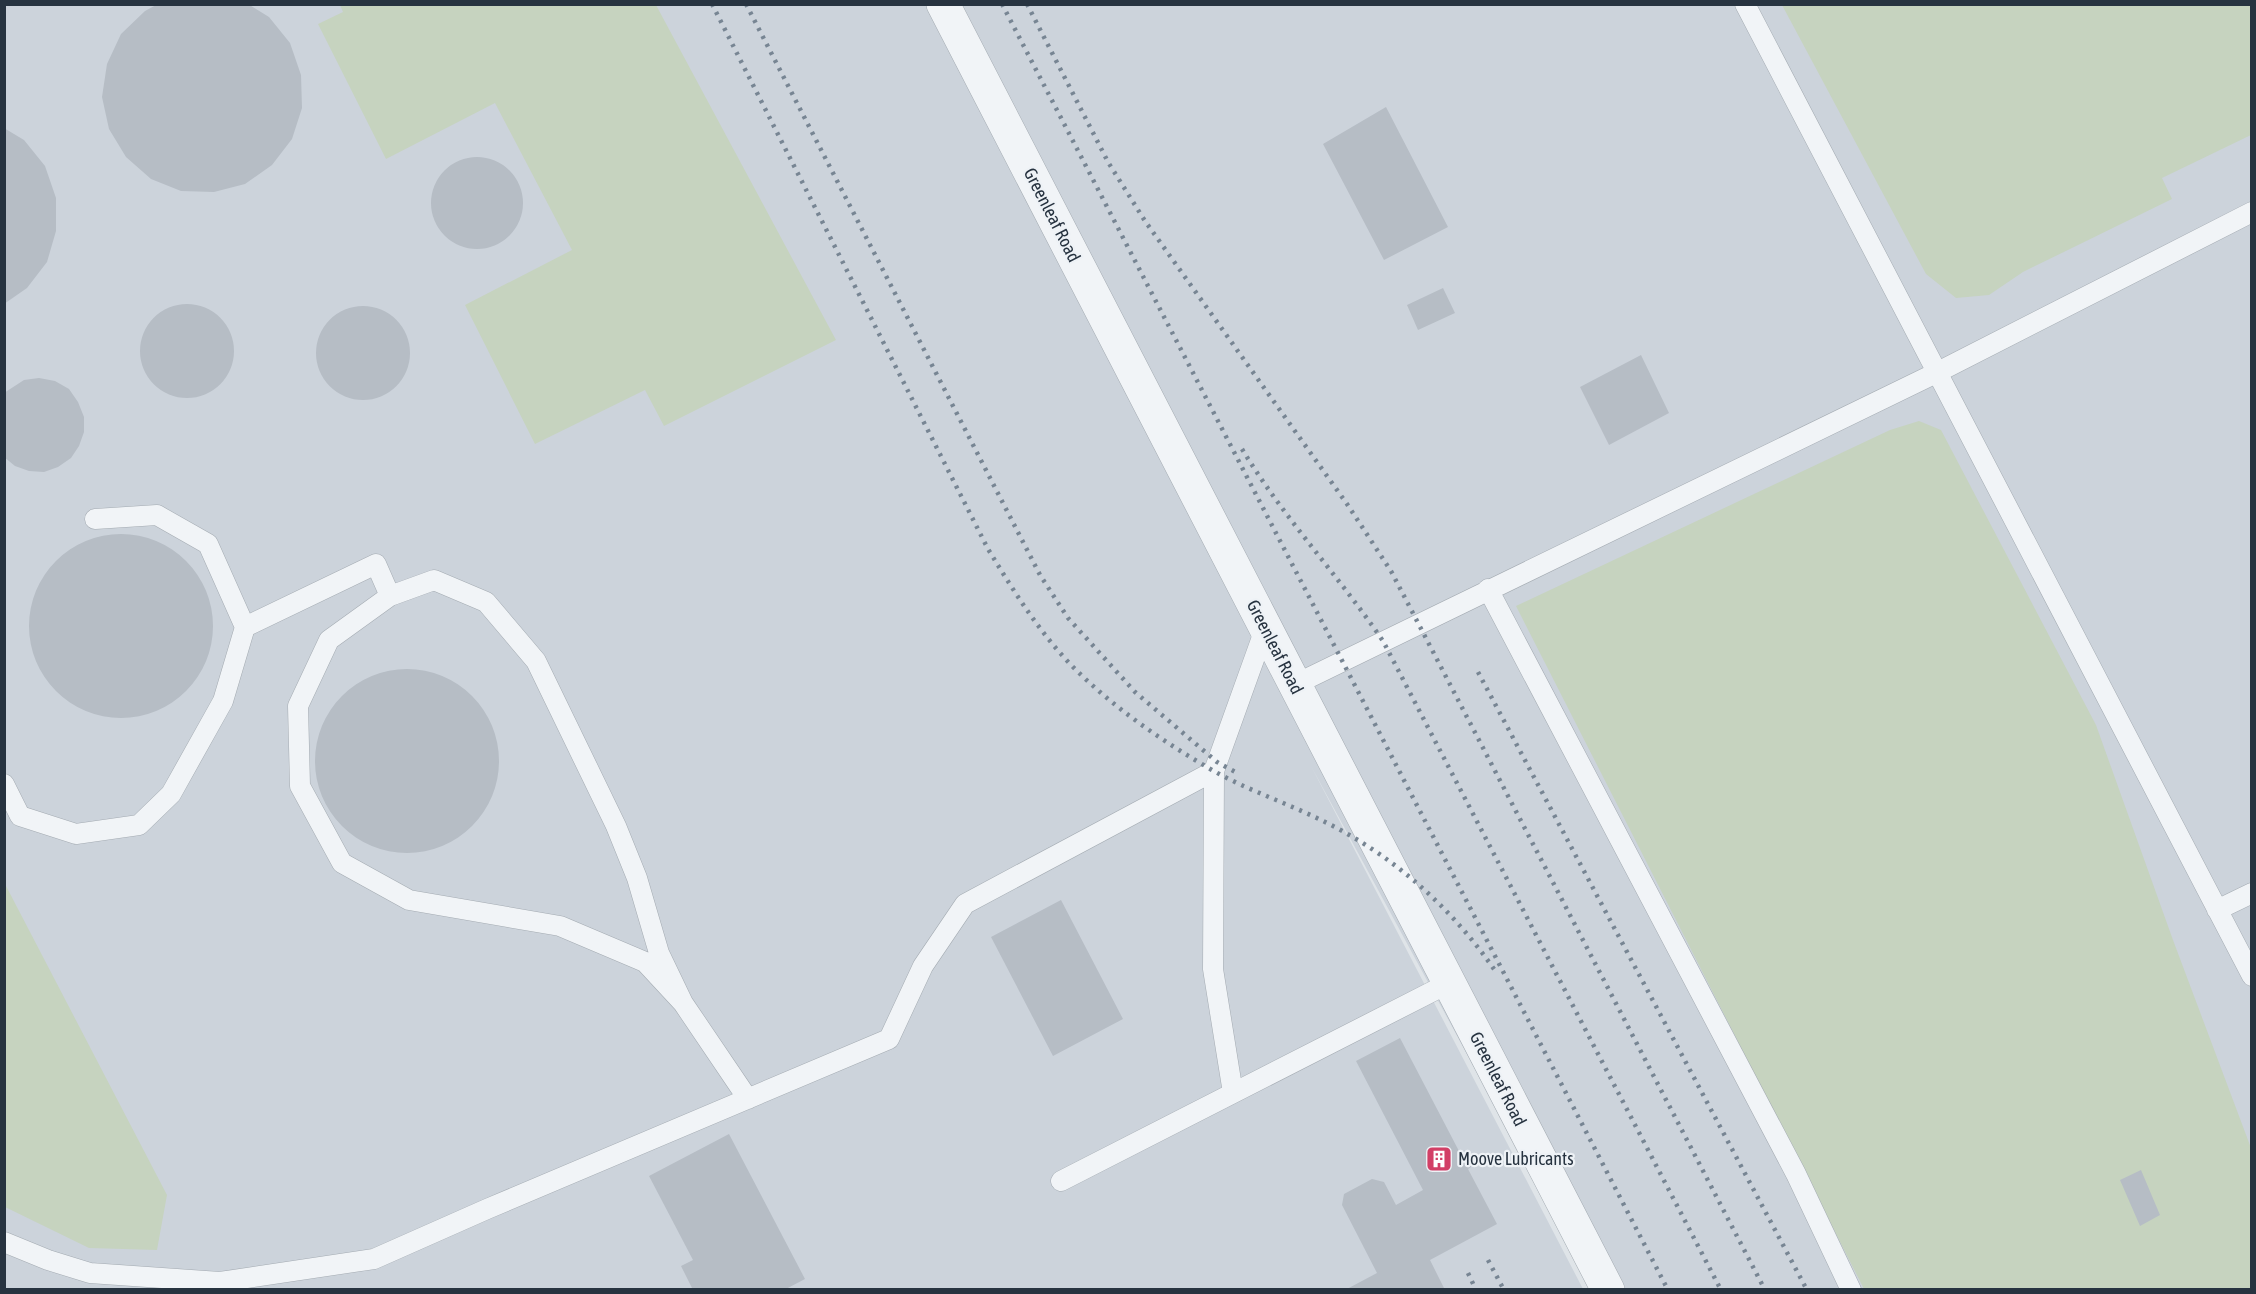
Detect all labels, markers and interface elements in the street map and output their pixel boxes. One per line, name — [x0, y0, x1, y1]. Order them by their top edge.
street label: Greenleaf Road — [1020, 164, 1085, 265]
street label: Greenleaf Road — [1243, 596, 1308, 697]
street label: Greenleaf Road — [1466, 1028, 1531, 1129]
building icon: Moove Lubricants — [1424, 1144, 1454, 1174]
place label: Moove Lubricants — [1458, 1148, 1574, 1169]

